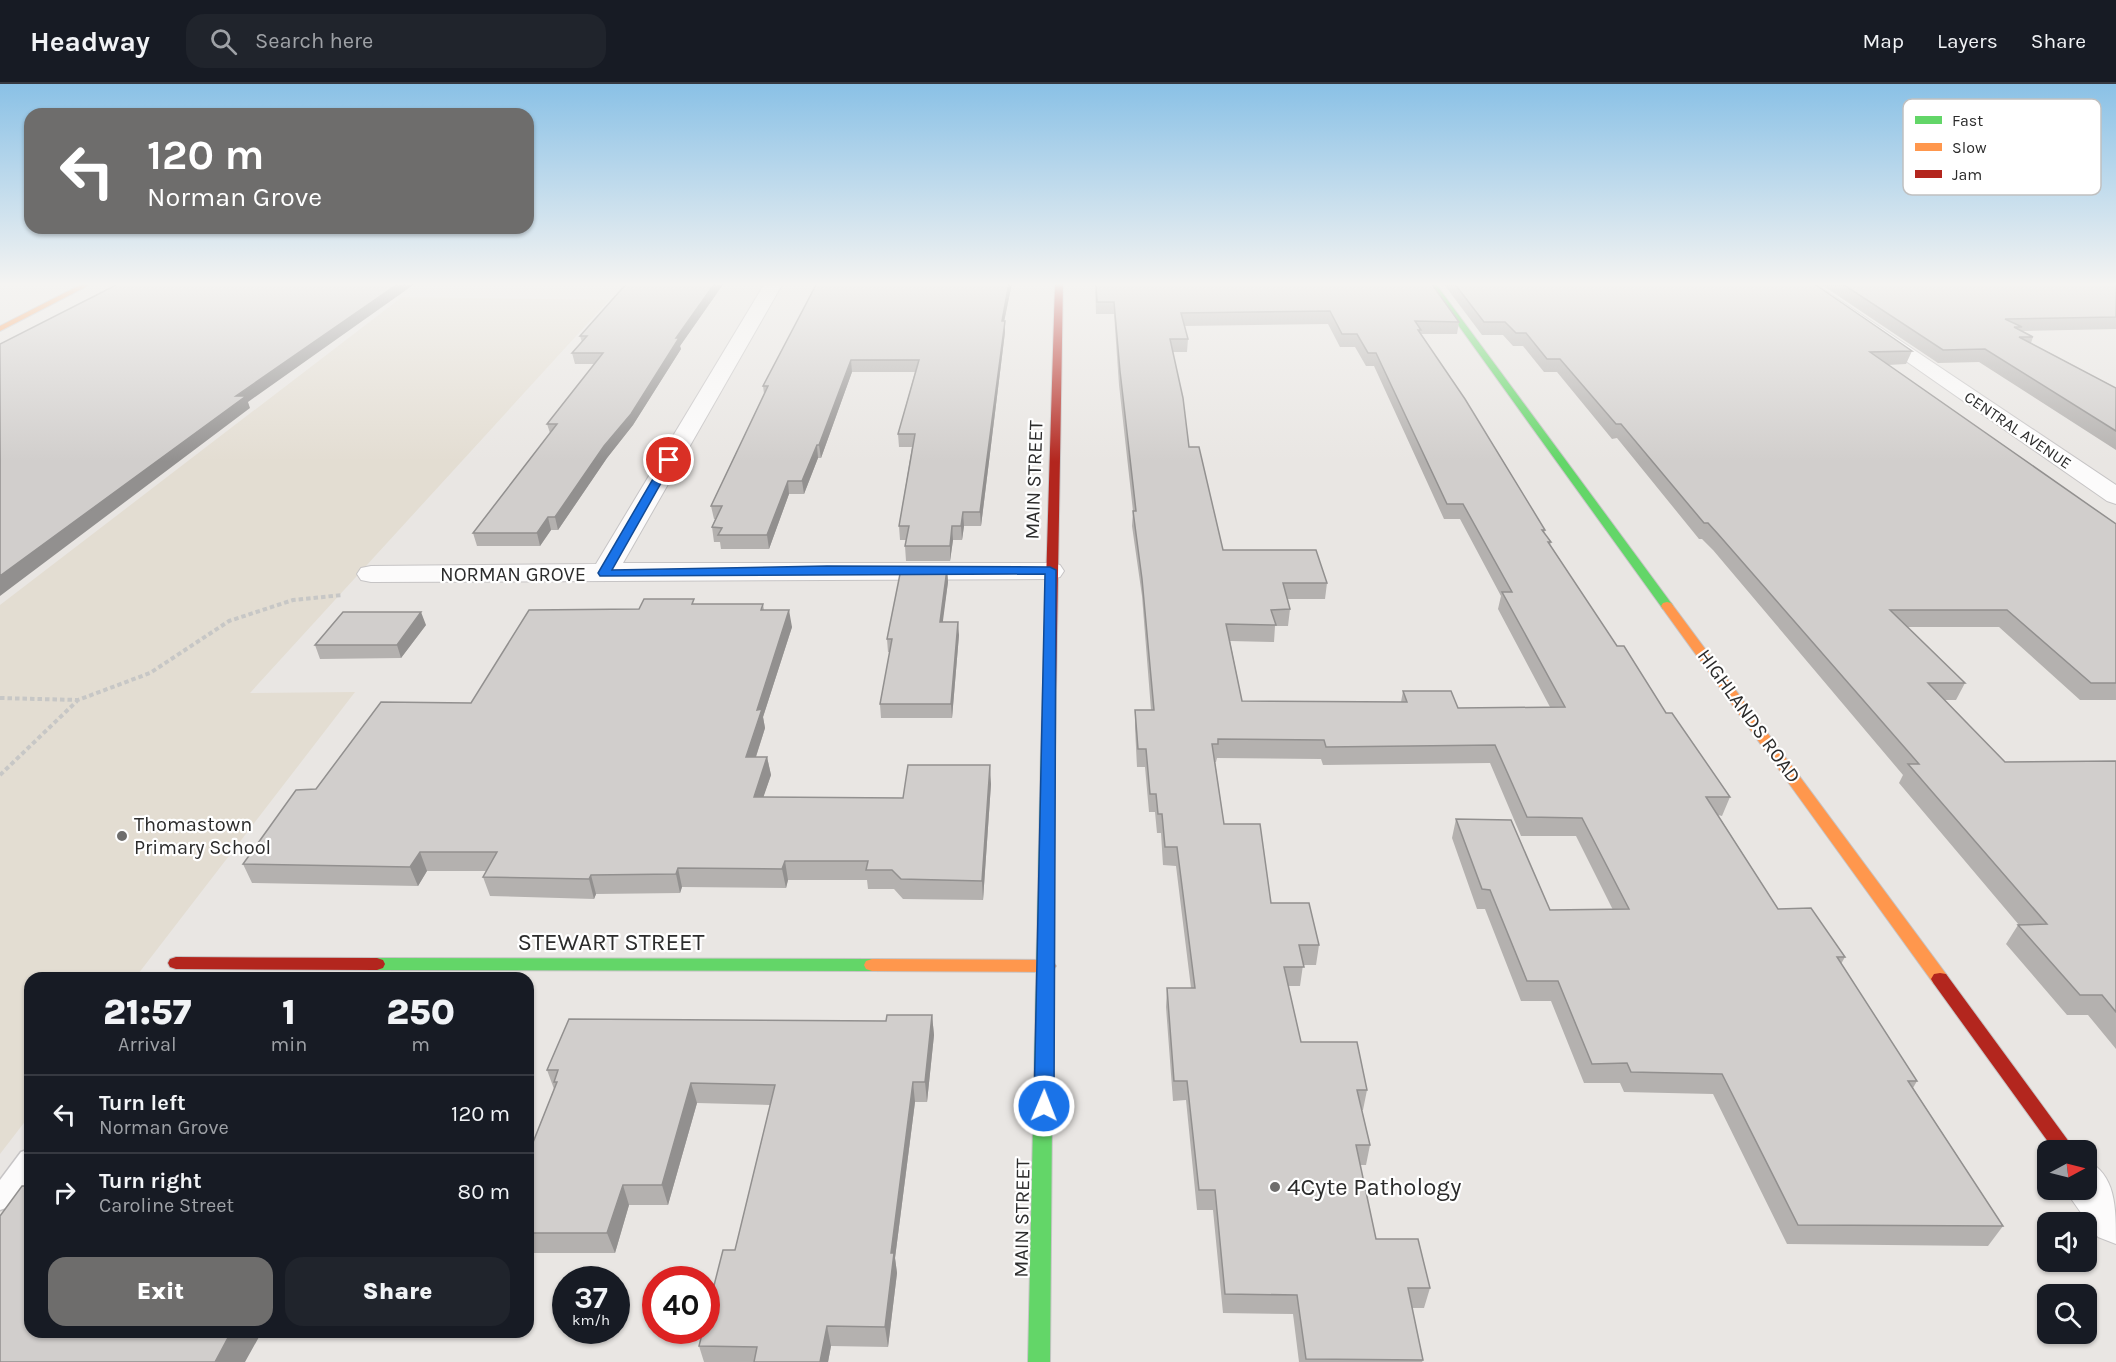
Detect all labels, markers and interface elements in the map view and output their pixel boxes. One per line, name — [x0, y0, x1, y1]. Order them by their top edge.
search box — [186, 14, 606, 68]
text: Headway — [30, 25, 150, 58]
icon: search — [207, 25, 240, 58]
text: Search here — [255, 28, 373, 54]
text: Map — [1862, 29, 1904, 53]
text: Layers — [1937, 29, 1998, 53]
text: Share — [2031, 29, 2086, 53]
legend — [1903, 99, 2101, 195]
text: Fast — [1952, 111, 1983, 130]
text: 120 m — [147, 130, 264, 180]
icon: left — [48, 132, 126, 210]
text: Slow — [1952, 138, 1987, 157]
text: Jam — [1952, 165, 1982, 184]
text: Norman Grove — [147, 181, 322, 213]
street label: CENTRAL AVENUE — [1961, 387, 2075, 473]
street label: MAIN STREET — [1020, 420, 1048, 540]
pin — [643, 434, 694, 485]
icon: arrive — [652, 443, 685, 476]
street label: NORMAN GROVE — [440, 563, 586, 586]
street label: HIGHLANDS ROAD — [1693, 645, 1805, 787]
place label: Thomastown Primary School — [134, 813, 271, 859]
marker: Thomastown Primary School — [115, 829, 129, 843]
street label: STEWART STREET — [517, 928, 705, 956]
text: 21:57 — [103, 991, 191, 1033]
text: 1 — [282, 991, 296, 1033]
text: 250 — [386, 991, 455, 1033]
text: Arrival — [118, 1033, 177, 1056]
text: min — [270, 1033, 307, 1056]
text: m — [411, 1033, 430, 1056]
position arrow — [1012, 1074, 1076, 1138]
text: Turn left — [99, 1090, 186, 1116]
icon: left — [48, 1098, 81, 1131]
text: 120 m — [451, 1101, 510, 1127]
text: Norman Grove — [99, 1116, 229, 1139]
north arrow — [2037, 1140, 2097, 1200]
map controls — [2037, 1140, 2097, 1344]
street label: MAIN STREET — [1009, 1158, 1035, 1278]
text: Turn right — [99, 1168, 202, 1194]
place label: 4Cyte Pathology — [1287, 1173, 1461, 1201]
icon: right — [48, 1176, 81, 1209]
text: 80 m — [458, 1179, 510, 1205]
marker: 4Cyte Pathology — [1268, 1180, 1282, 1194]
text: Caroline Street — [99, 1194, 234, 1217]
button: sound — [2037, 1212, 2097, 1272]
button: Exit — [48, 1257, 273, 1326]
button: Share — [285, 1257, 510, 1326]
speed limit sign: 40 — [642, 1266, 720, 1344]
text: 37 — [574, 1280, 608, 1316]
button: search — [2037, 1284, 2097, 1344]
text: km/h — [572, 1311, 610, 1329]

